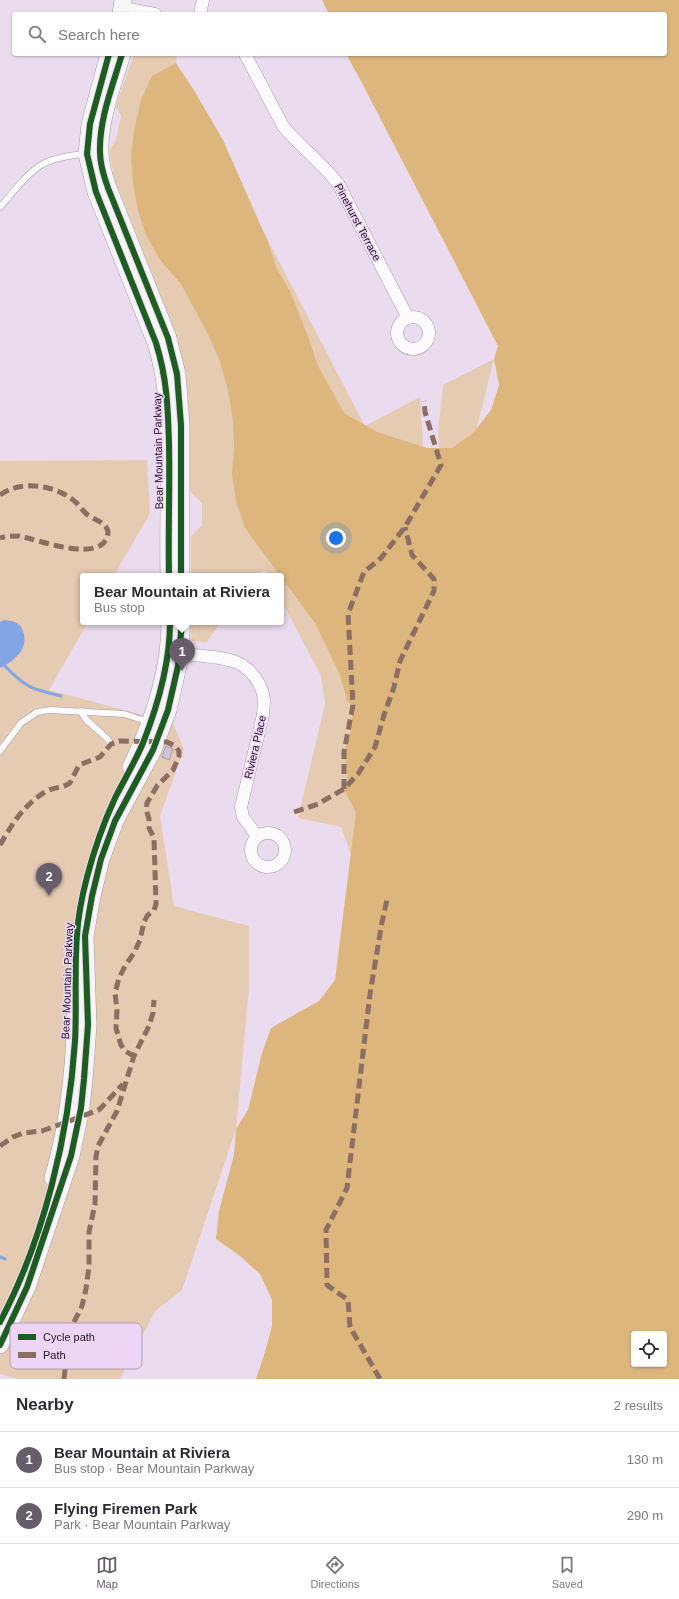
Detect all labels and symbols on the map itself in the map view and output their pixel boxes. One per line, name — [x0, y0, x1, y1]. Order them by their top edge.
street label: Pinehurst Terrace — [333, 181, 383, 263]
street label: Bear Mountain Parkway — [151, 392, 165, 509]
your location — [326, 528, 346, 548]
pin: 1 — [169, 638, 195, 671]
street label: Riviera Place — [242, 714, 268, 780]
pin: 2 — [36, 863, 62, 896]
street label: Bear Mountain Parkway — [59, 922, 75, 1040]
legend — [10, 1323, 142, 1369]
text: Cycle path — [43, 1331, 95, 1343]
text: Path — [43, 1349, 66, 1361]

